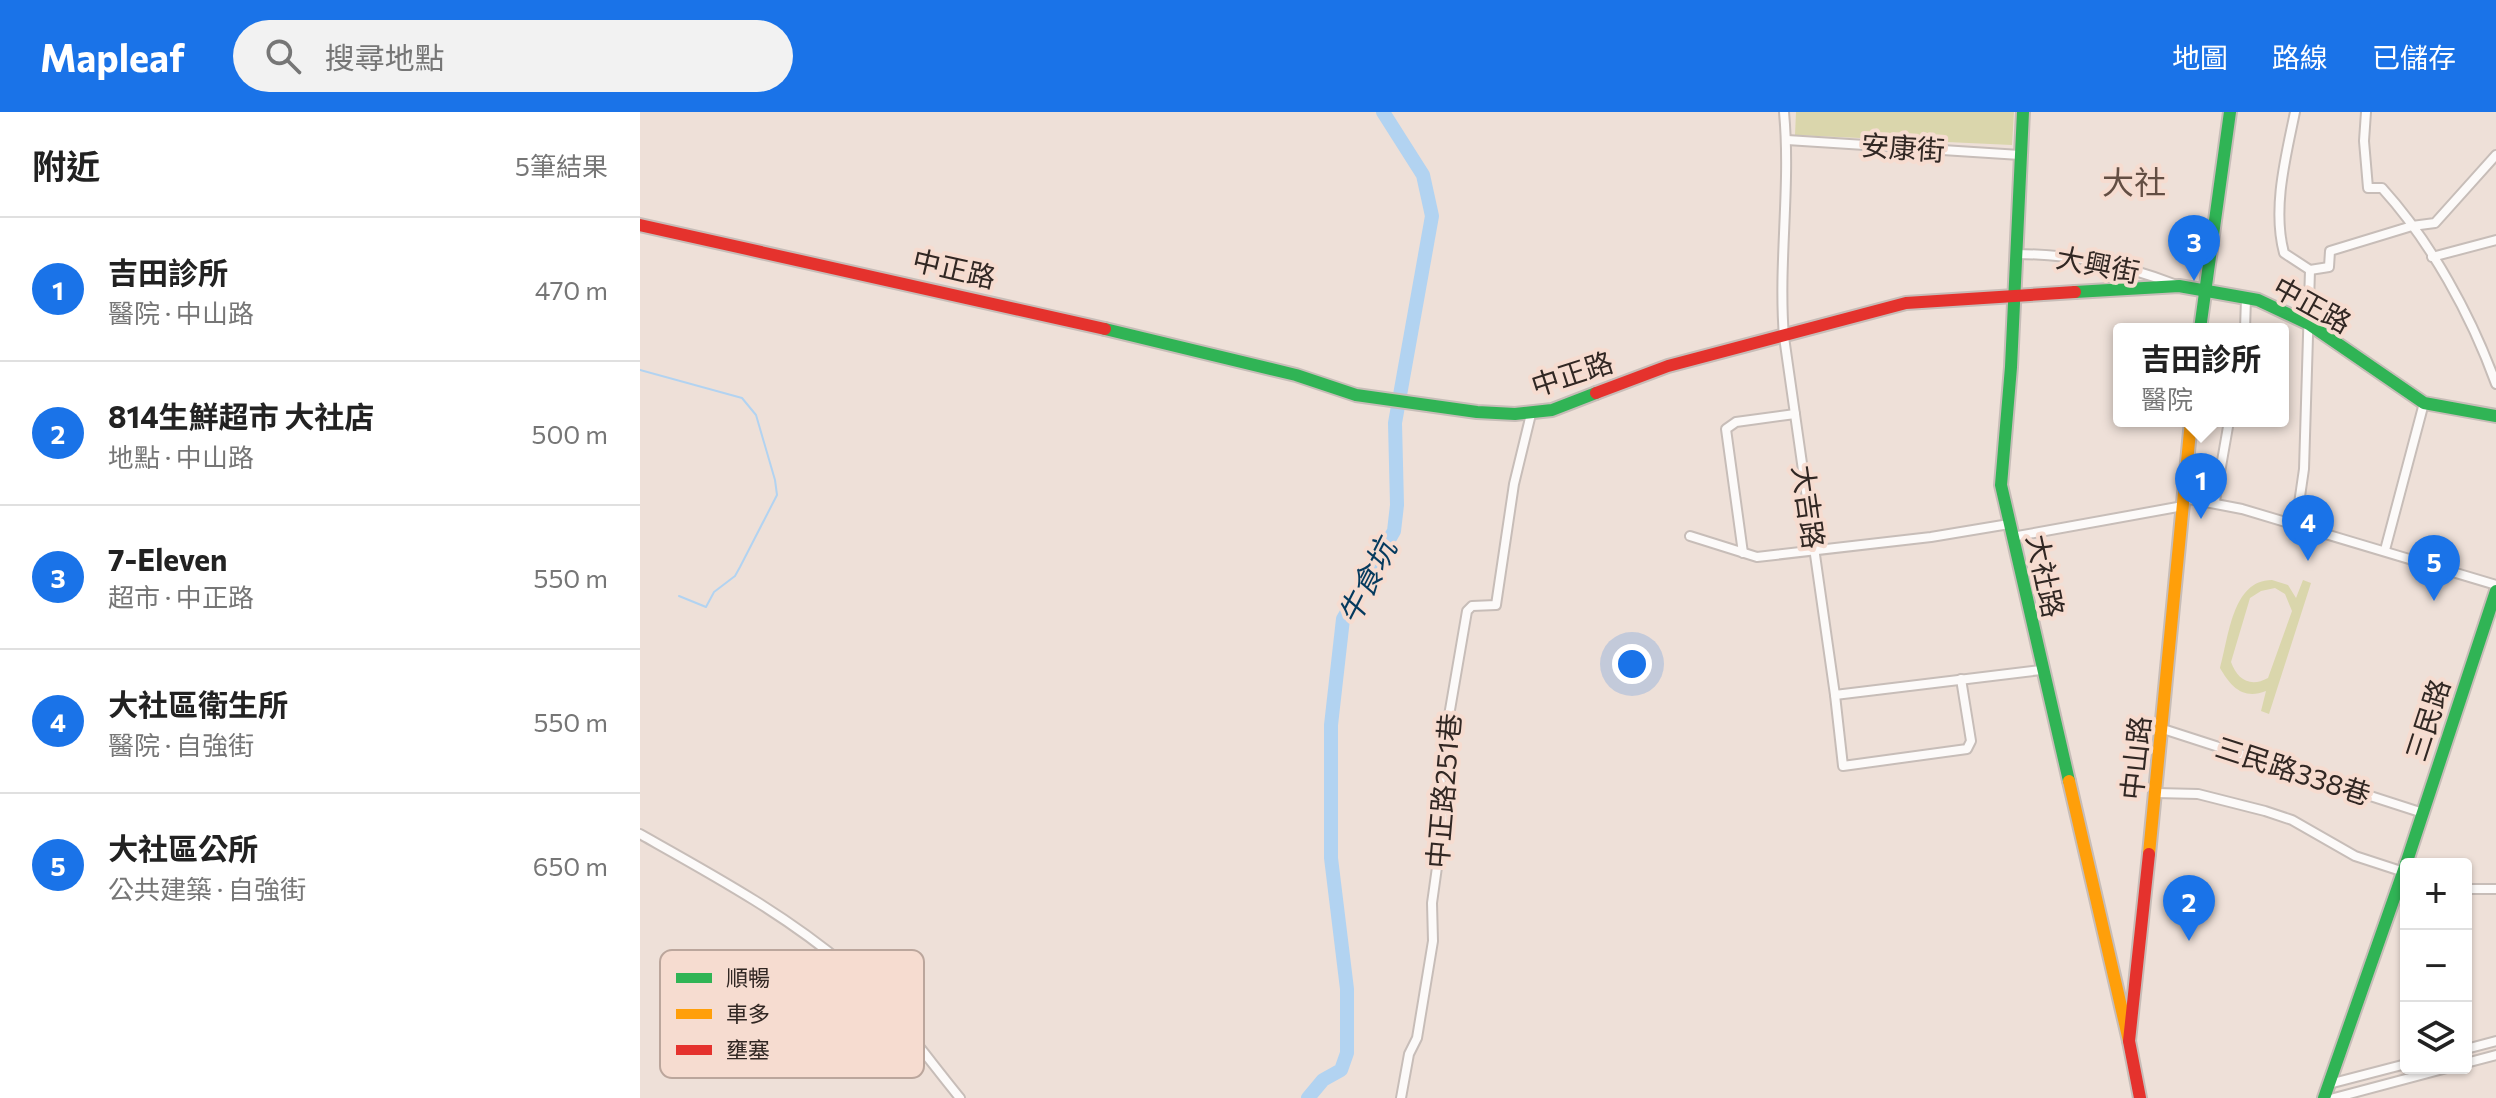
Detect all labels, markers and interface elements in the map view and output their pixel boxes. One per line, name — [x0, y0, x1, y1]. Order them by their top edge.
search box — [233, 20, 793, 92]
text: Mapleaf — [40, 33, 185, 80]
icon: search — [261, 34, 305, 78]
text: 搜尋地點 — [325, 38, 445, 75]
text: 地圖 — [2172, 40, 2228, 74]
text: 路線 — [2272, 40, 2328, 74]
text: 已儲存 — [2372, 40, 2456, 74]
street label: 安康街 — [1860, 127, 1946, 167]
text: 附近 — [32, 144, 100, 186]
text: 5筆結果 — [515, 150, 608, 181]
district label: 大社 — [2102, 161, 2166, 201]
pin: 3 — [2168, 215, 2220, 281]
street label: 大興街 — [2054, 239, 2143, 289]
street label: 中正路 — [909, 242, 999, 294]
text: 吉田診所 — [108, 253, 228, 290]
street label: 中正路 — [2268, 269, 2357, 339]
text: 1 — [52, 274, 64, 305]
text: 470 m — [535, 274, 608, 305]
text: 醫院 · 中山路 — [108, 297, 254, 328]
popup — [2113, 323, 2289, 427]
text: 吉田診所 — [2141, 339, 2261, 376]
street label: 中正路 — [1526, 344, 1617, 402]
text: 醫院 — [2141, 383, 2193, 414]
text: 814生鮮超市 大社店 — [108, 397, 374, 434]
text: 2 — [51, 418, 65, 449]
text: 500 m — [531, 418, 608, 449]
text: 地點 · 中山路 — [108, 441, 254, 472]
pin: 1 — [2175, 453, 2227, 519]
street label: 大吉路 — [1786, 463, 1832, 551]
pin: 4 — [2282, 495, 2334, 561]
water label: 牛食坑 — [1329, 529, 1405, 629]
street label: 大社路 — [2021, 531, 2071, 620]
pin: 5 — [2408, 535, 2460, 601]
text: 7-Eleven — [108, 540, 227, 577]
text: 3 — [50, 562, 66, 593]
text: 550 m — [533, 562, 608, 593]
text: 超市 · 中正路 — [108, 581, 254, 612]
your location — [1612, 644, 1652, 684]
street label: 三民路 — [2398, 674, 2456, 765]
text: 大社區衛生所 — [108, 685, 288, 722]
text: 4 — [50, 706, 66, 737]
text: 550 m — [533, 706, 608, 737]
street label: 中正路251巷 — [1419, 712, 1467, 870]
street label: 中山路 — [2114, 714, 2156, 801]
text: 醫院 · 自強街 — [108, 729, 254, 760]
street label: 三民路338巷 — [2212, 729, 2375, 811]
text: 大社區公所 — [108, 829, 258, 866]
text: 5 — [50, 850, 66, 881]
text: 650 m — [533, 850, 608, 881]
map controls — [2400, 858, 2472, 1074]
button: + — [2400, 858, 2472, 930]
text: 公共建築 · 自強街 — [108, 873, 306, 904]
pin: 2 — [2163, 875, 2215, 941]
button: − — [2400, 930, 2472, 1002]
legend — [660, 950, 924, 1078]
text: 順暢 — [726, 964, 770, 991]
text: 車多 — [726, 1000, 770, 1027]
button: layers — [2400, 1002, 2472, 1074]
text: 壅塞 — [726, 1036, 770, 1063]

